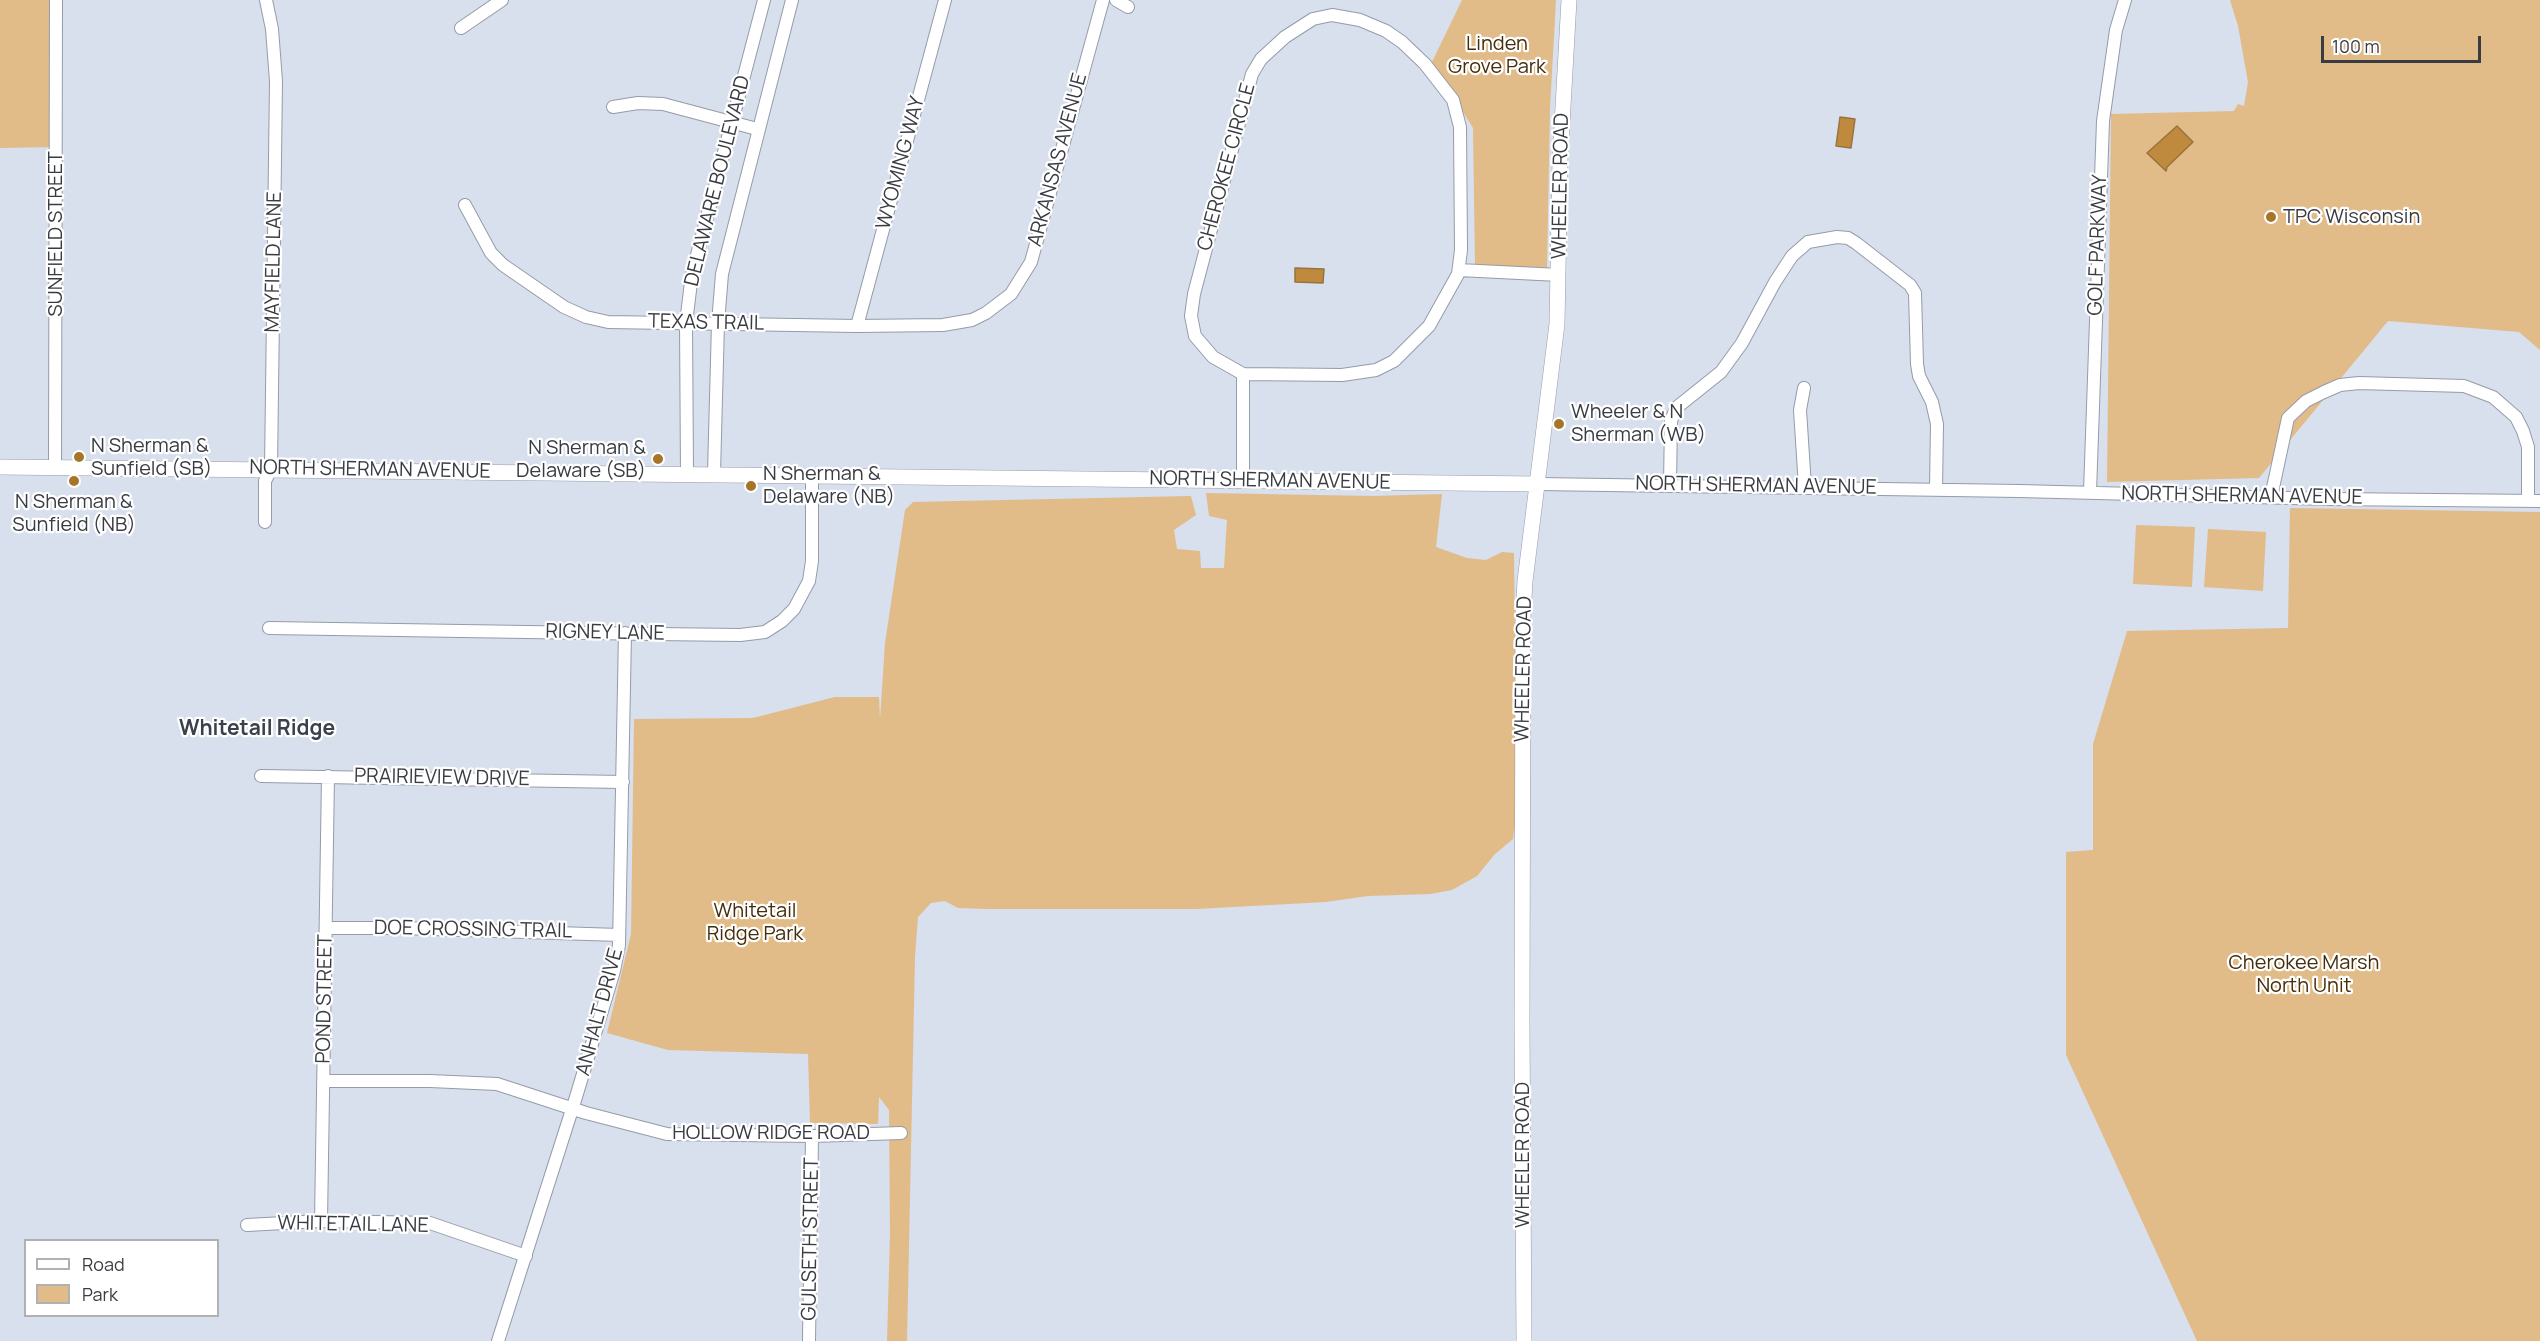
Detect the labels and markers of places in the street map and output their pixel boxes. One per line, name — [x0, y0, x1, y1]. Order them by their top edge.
place label: TPC Wisconsin — [2283, 205, 2420, 229]
marker: TPC Wisconsin — [2264, 210, 2278, 224]
place label: Wheeler & N Sherman (WB) — [1571, 400, 1706, 447]
marker: Wheeler & N Sherman (WB) — [1552, 417, 1566, 431]
place label: N Sherman & Sunfield (SB) — [91, 434, 212, 481]
place label: N Sherman & Delaware (SB) — [516, 436, 646, 483]
marker: N Sherman & Sunfield (SB) — [72, 450, 86, 464]
marker: N Sherman & Delaware (SB) — [651, 452, 665, 466]
place label: N Sherman & Delaware (NB) — [763, 462, 895, 509]
marker: N Sherman & Sunfield (NB) — [67, 474, 81, 488]
marker: N Sherman & Delaware (NB) — [744, 479, 758, 493]
place label: N Sherman & Sunfield (NB) — [12, 490, 136, 537]

